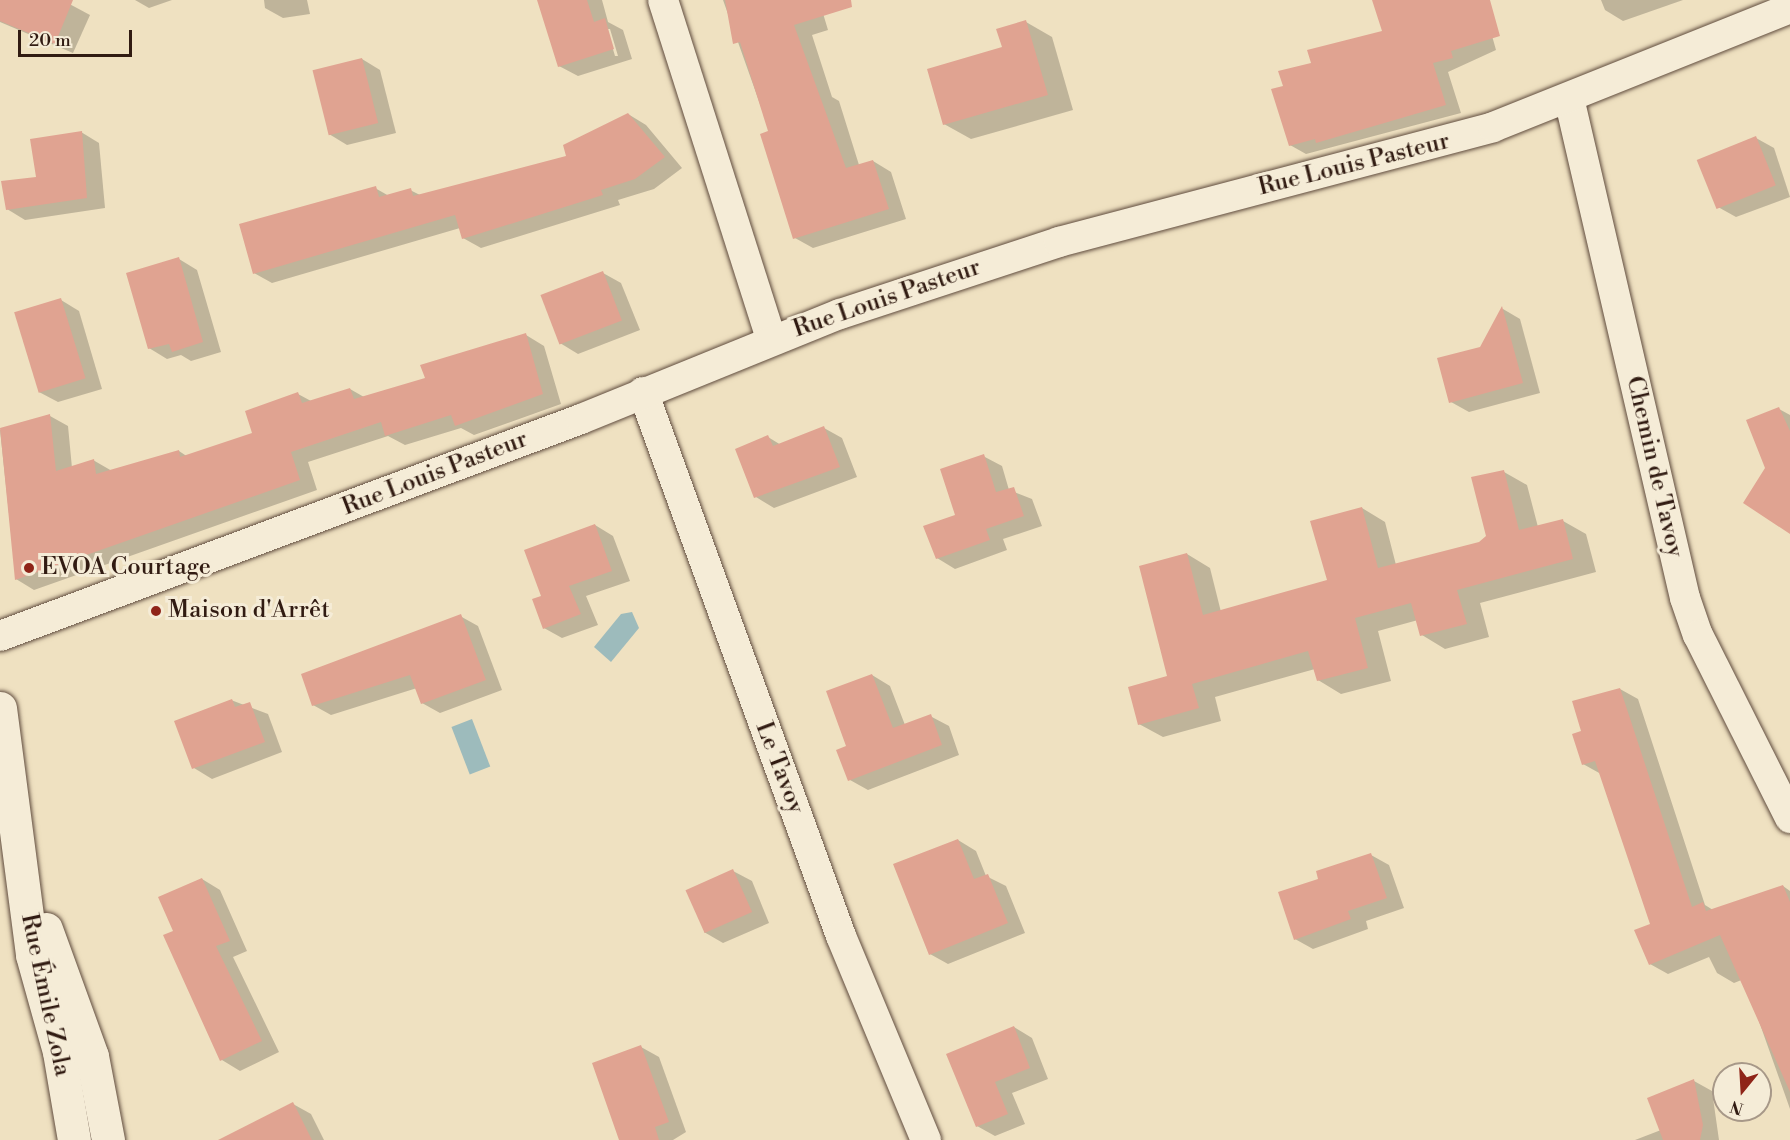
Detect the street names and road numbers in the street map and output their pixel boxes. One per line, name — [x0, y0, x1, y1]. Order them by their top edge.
street label: Rue Louis Pasteur — [1255, 127, 1453, 203]
street label: Rue Louis Pasteur — [790, 253, 984, 345]
street label: Chemin de Tavoy — [1619, 373, 1689, 561]
street label: Rue Louis Pasteur — [338, 425, 532, 523]
street label: Le Tavoy — [748, 718, 810, 818]
street label: Rue Émile Zola — [14, 911, 76, 1079]

